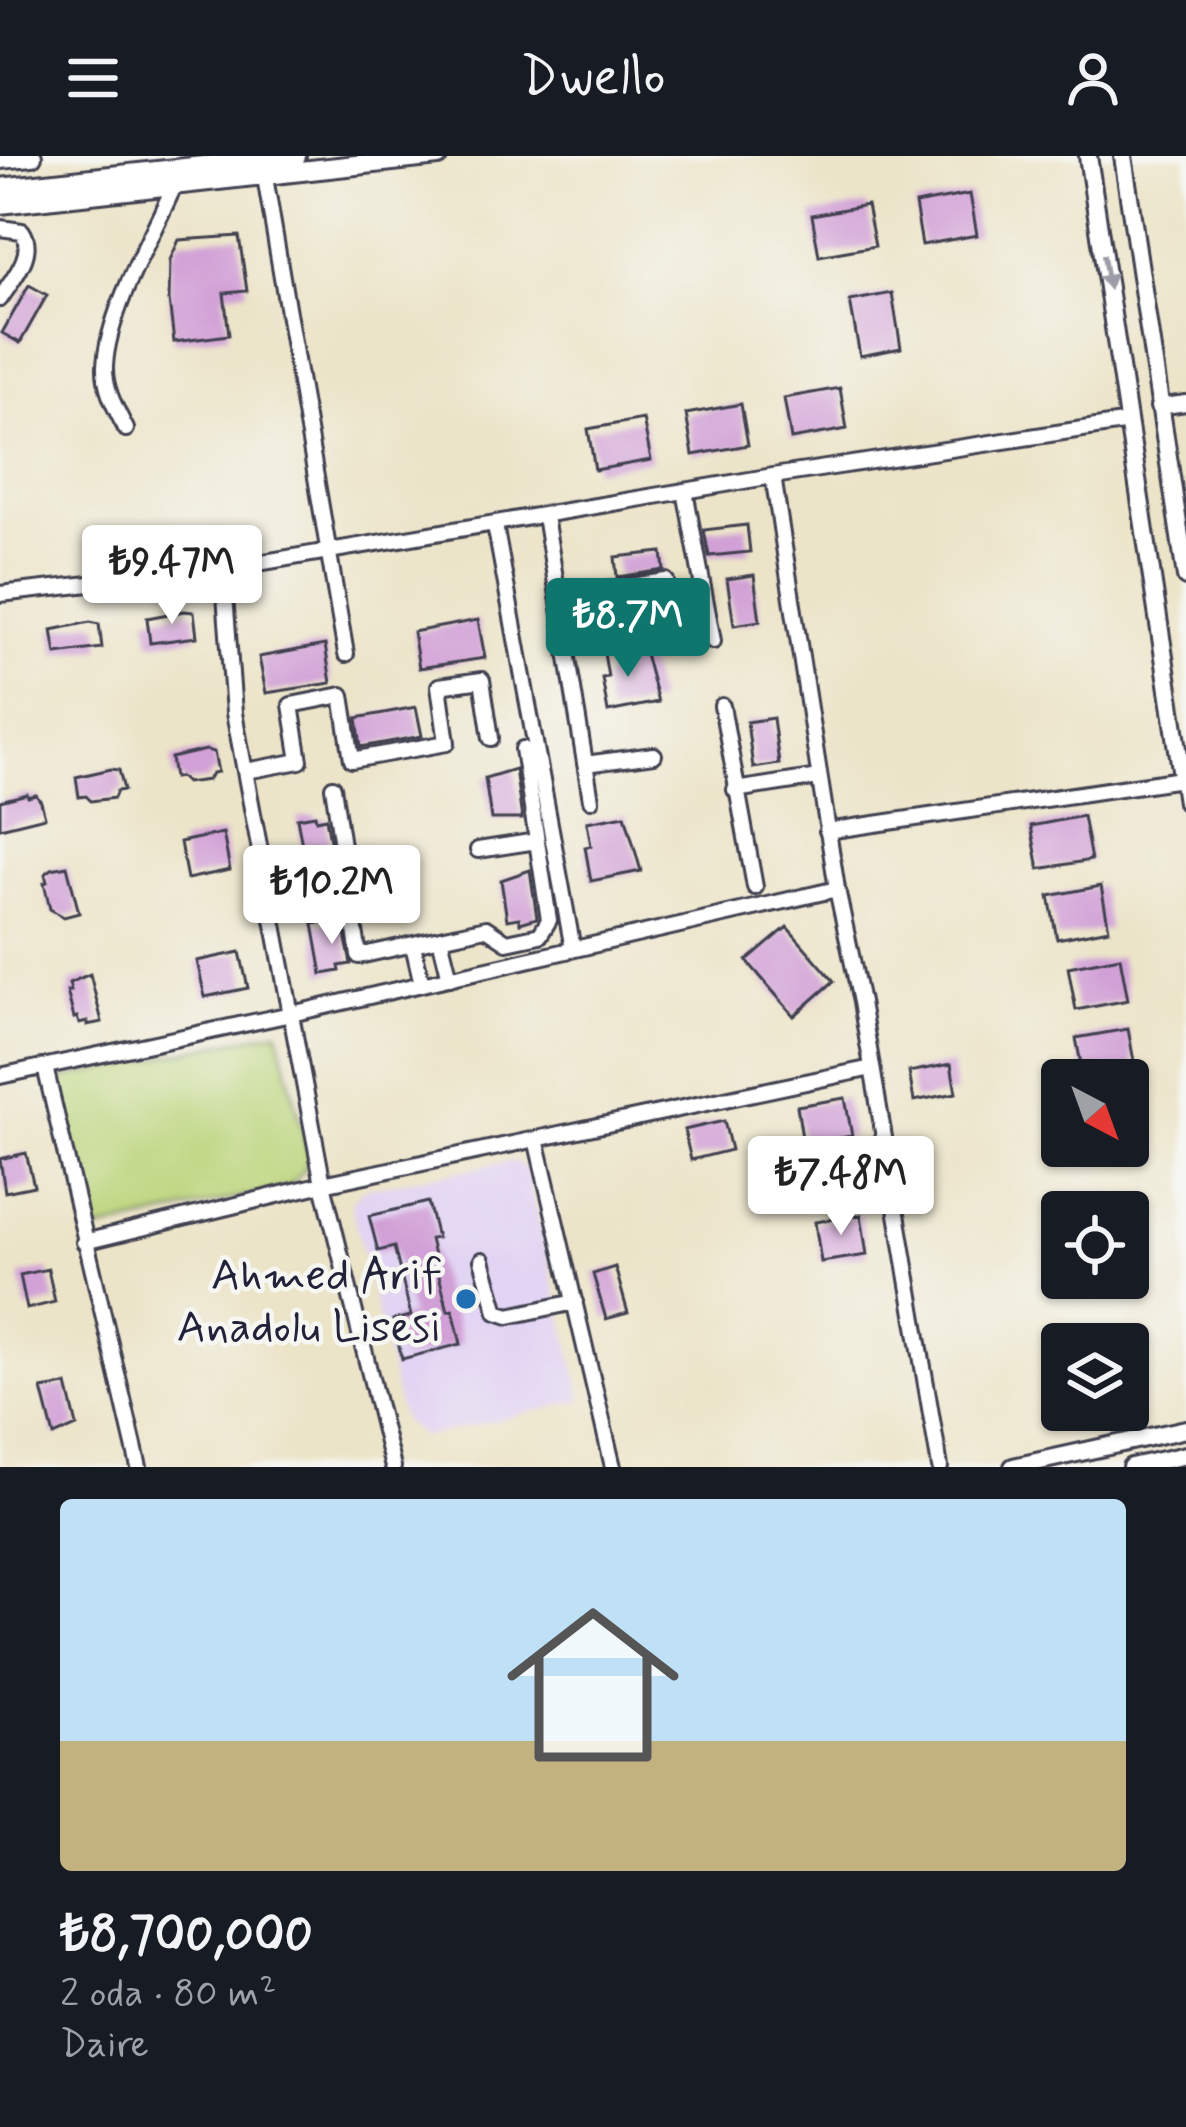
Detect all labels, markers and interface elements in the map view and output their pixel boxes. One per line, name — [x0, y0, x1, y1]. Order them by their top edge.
text: Dwello — [520, 43, 666, 114]
icon: menu — [60, 45, 126, 111]
icon: person — [1060, 45, 1126, 111]
one-way arrow — [1097, 253, 1116, 291]
pin: ₺9.47M — [74, 525, 270, 627]
text: ₺9.47M — [109, 538, 235, 589]
pin: ₺8.7M — [544, 578, 712, 680]
text: ₺8.7M — [573, 591, 683, 642]
pin: ₺10.2M — [234, 845, 430, 947]
text: ₺10.2M — [270, 858, 394, 909]
north arrow — [1041, 1059, 1149, 1167]
map controls — [1041, 1059, 1149, 1431]
pin: ₺7.48M — [743, 1136, 939, 1238]
text: ₺7.48M — [775, 1149, 907, 1200]
button: locate — [1041, 1191, 1149, 1299]
place label: Ahmed Arif Anadolu Lisesi — [177, 1247, 442, 1358]
marker: Ahmed Arif Anadolu Lisesi — [453, 1286, 479, 1312]
button: layers — [1041, 1323, 1149, 1431]
icon: home — [485, 1577, 701, 1793]
text: ₺8,700,000 — [60, 1903, 313, 1969]
text: 2 oda · 80 m² — [60, 1969, 276, 2020]
text: Daire — [60, 2020, 149, 2071]

